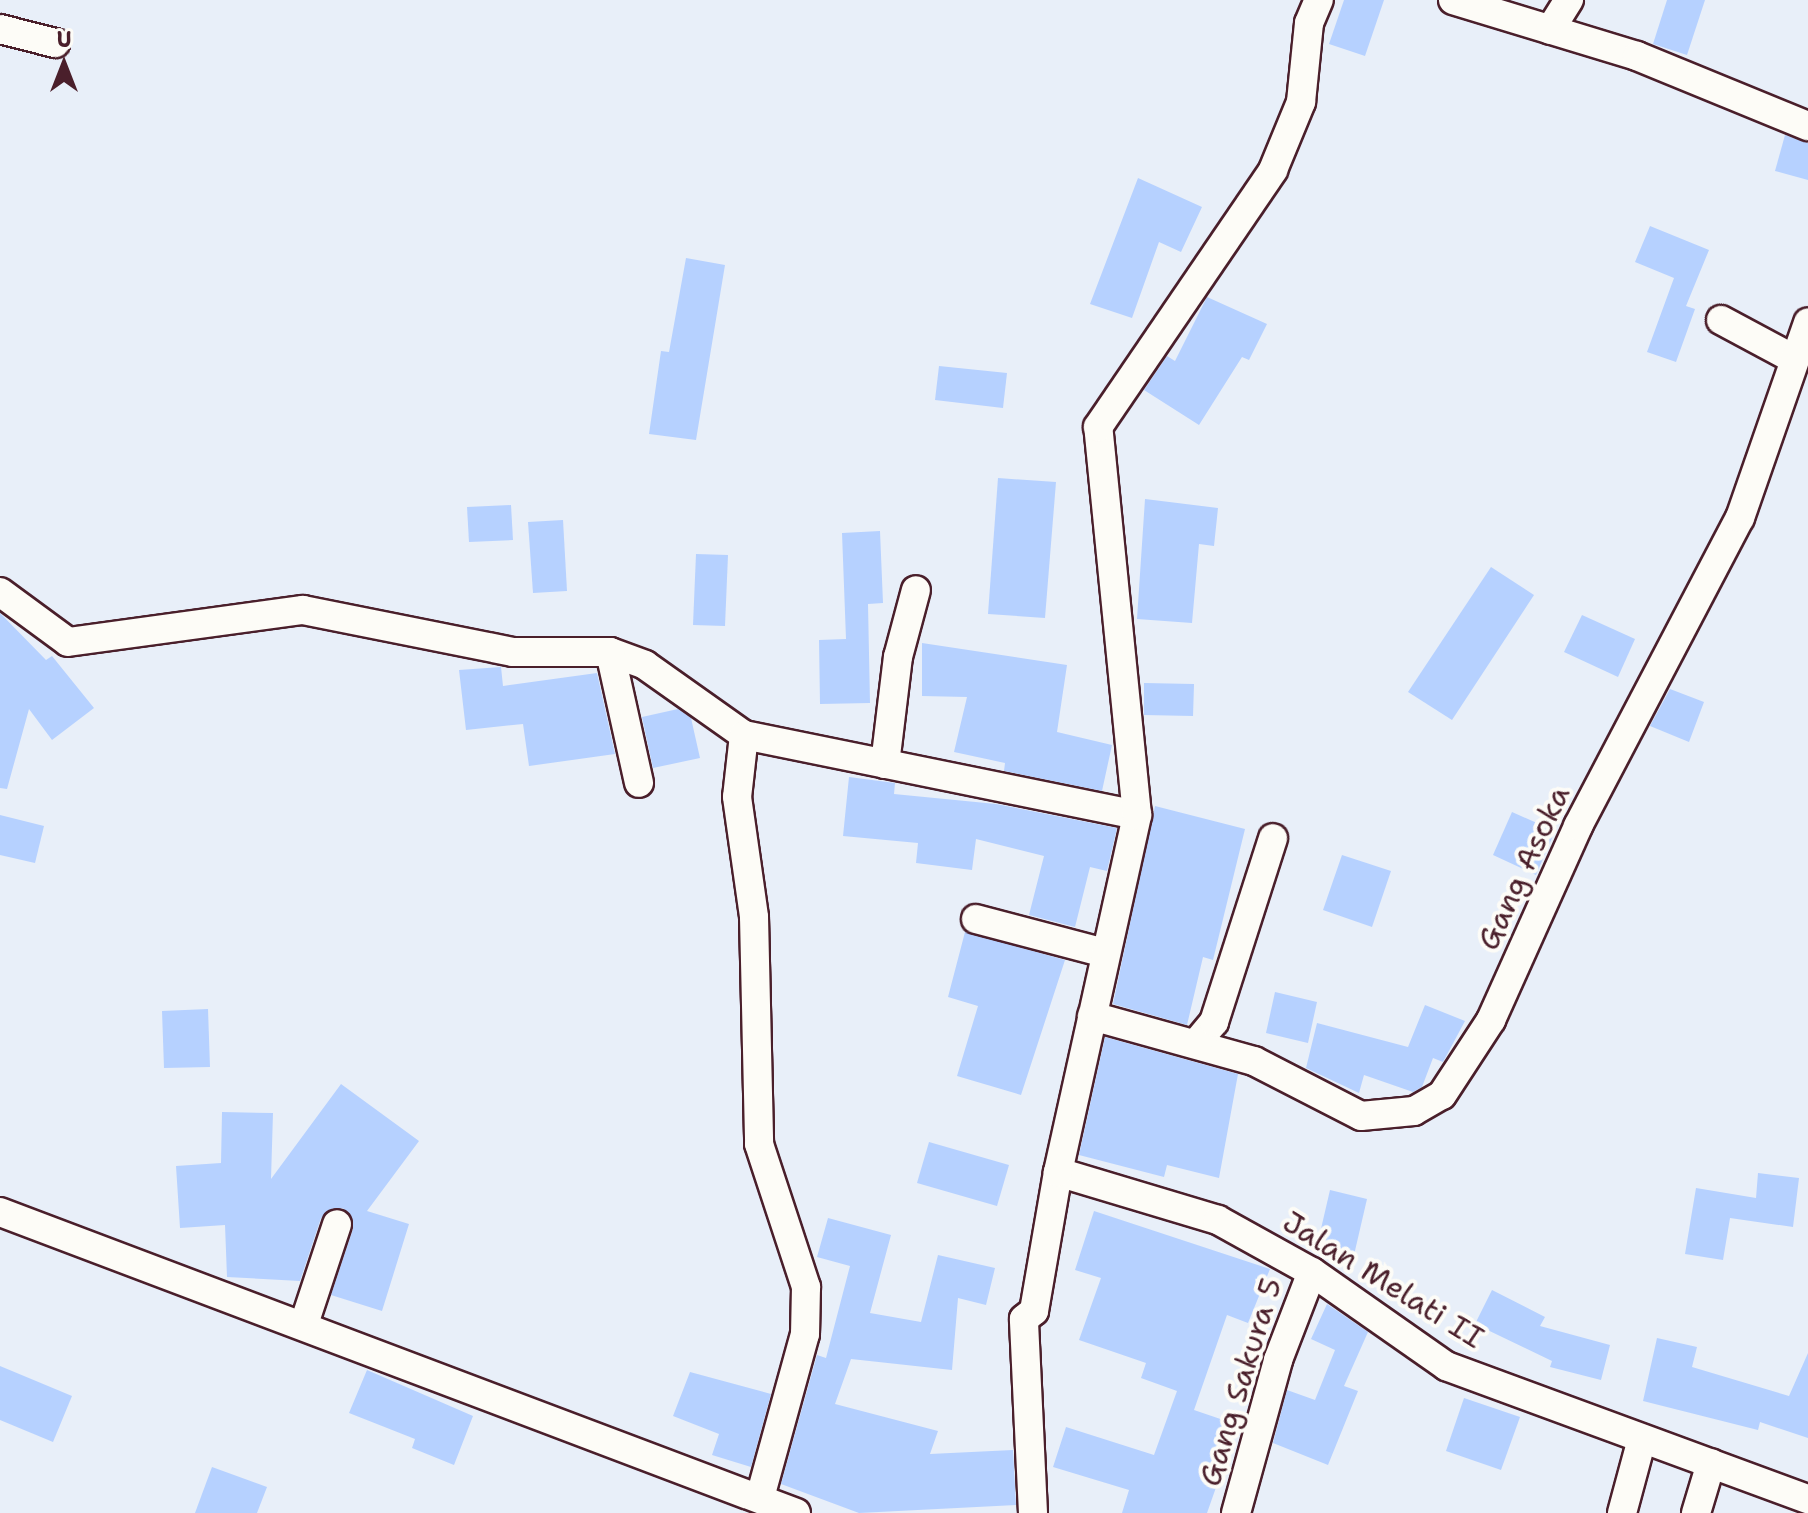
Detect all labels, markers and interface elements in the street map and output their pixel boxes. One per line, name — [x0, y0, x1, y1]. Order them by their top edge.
north arrow — [24, 24, 104, 104]
text: U — [56, 25, 72, 54]
street label: Gang Asoka — [1470, 780, 1578, 956]
street label: Jalan Melati II — [1276, 1204, 1490, 1356]
street label: Gang Sakura 5 — [1192, 1273, 1290, 1491]

